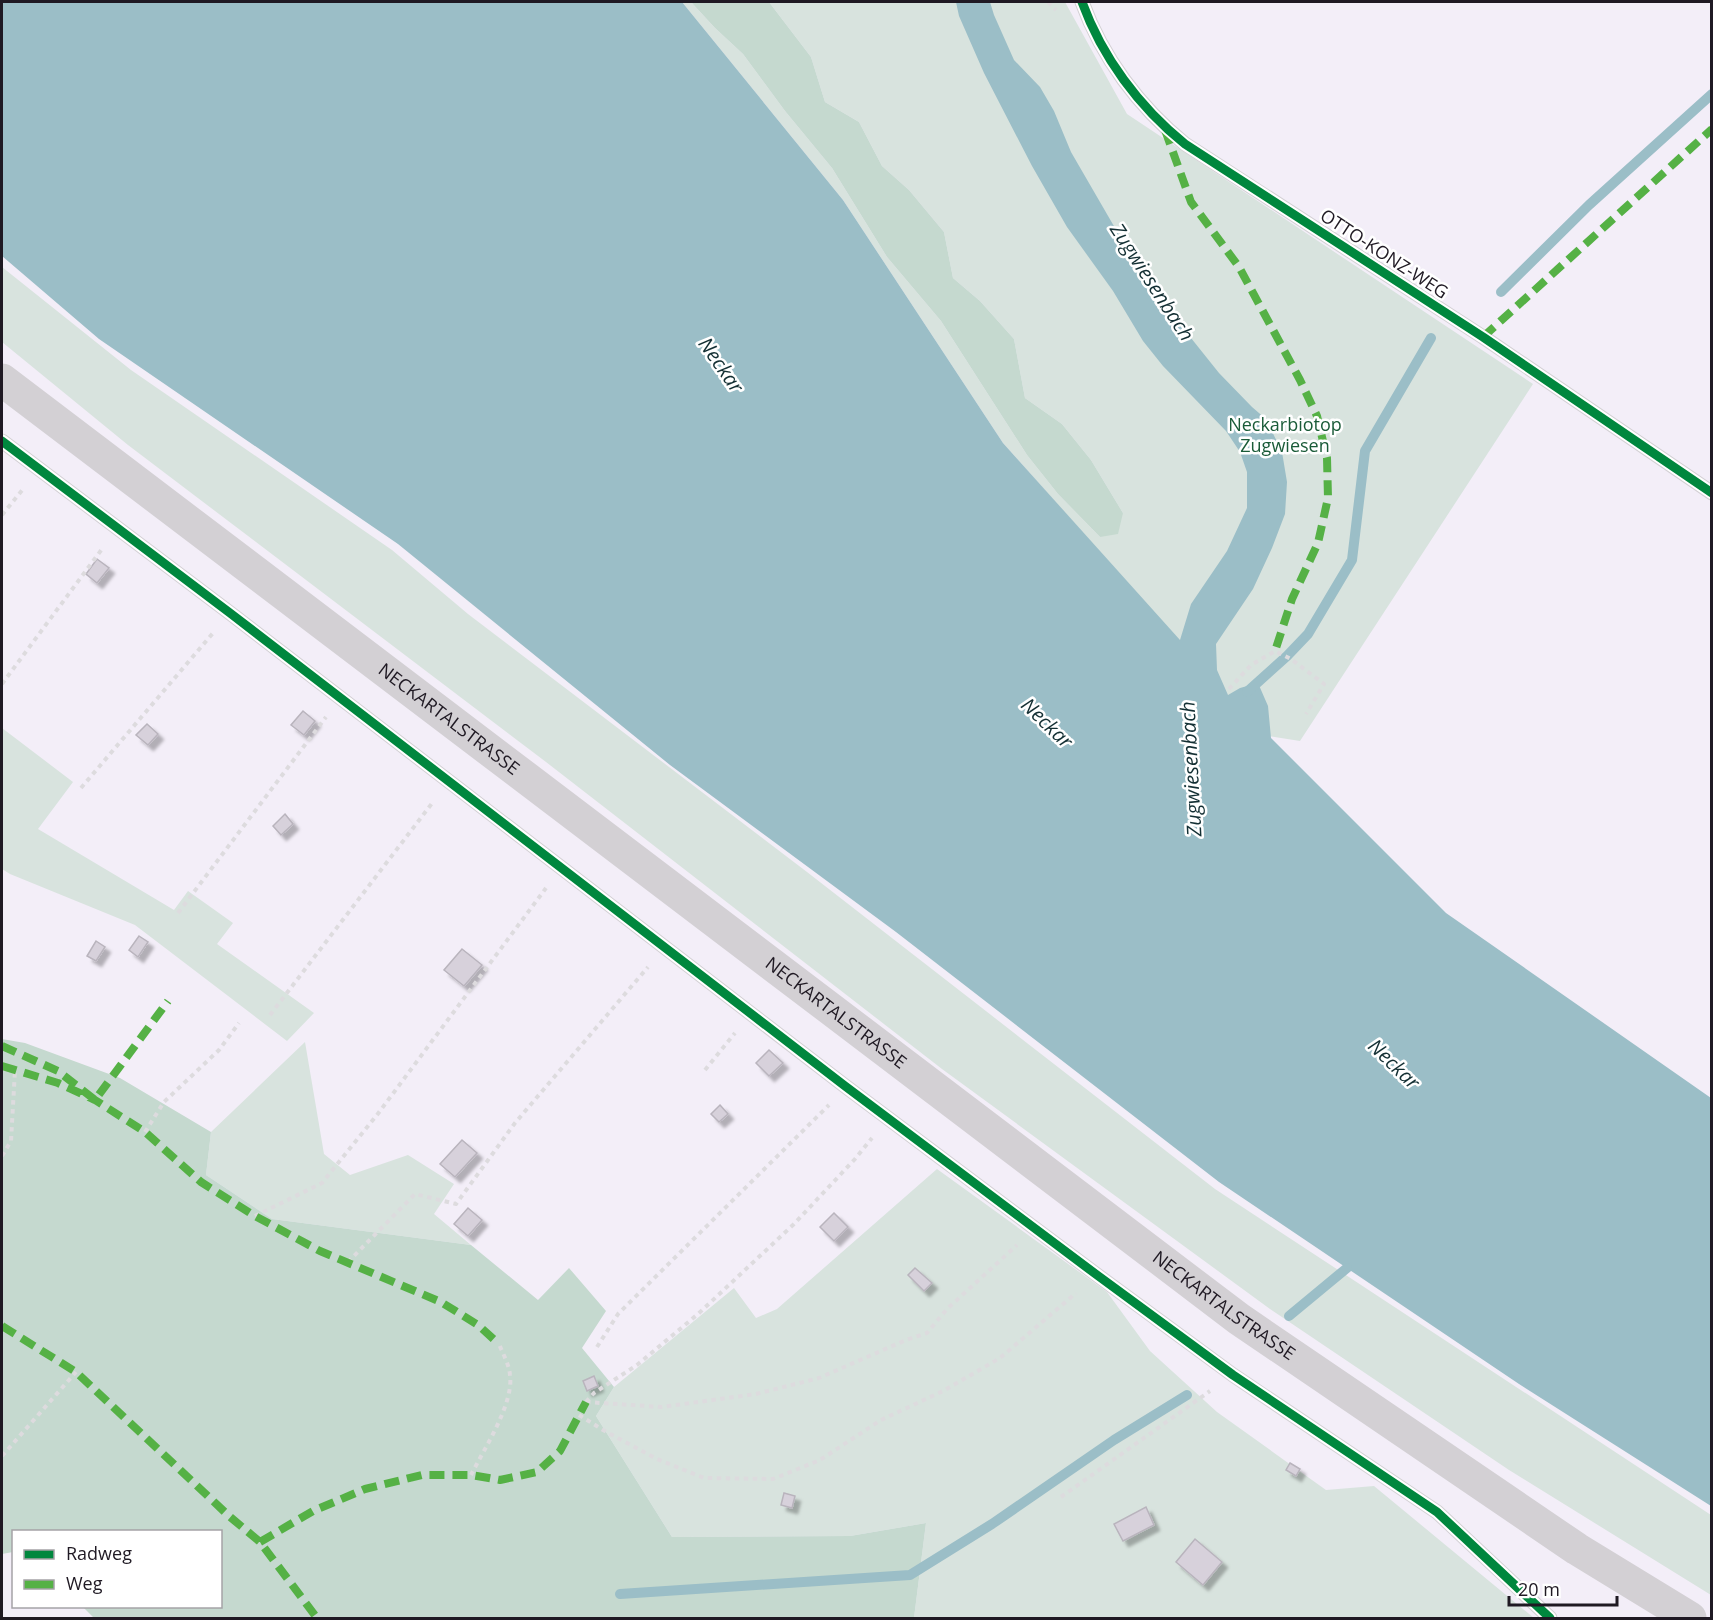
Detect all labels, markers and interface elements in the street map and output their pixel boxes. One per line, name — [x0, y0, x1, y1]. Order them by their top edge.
street label: OTTO-KONZ-WEG — [1316, 203, 1453, 304]
water label: Zugwiesenbach — [1104, 217, 1201, 346]
water label: Neckar — [693, 332, 751, 399]
park label: Neckarbiotop Zugwiesen — [1228, 412, 1342, 457]
street label: NECKARTALSTRASSE — [374, 657, 525, 780]
water label: Neckar — [1016, 691, 1080, 755]
water label: Zugwiesenbach — [1173, 701, 1208, 838]
street label: NECKARTALSTRASSE — [761, 951, 912, 1074]
water label: Neckar — [1363, 1032, 1427, 1096]
street label: NECKARTALSTRASSE — [1148, 1245, 1301, 1365]
legend — [12, 1530, 222, 1608]
text: Radweg — [66, 1541, 132, 1565]
scale bar — [1509, 1569, 1617, 1607]
text: Weg — [66, 1571, 103, 1595]
text: 20 m — [1518, 1577, 1560, 1601]

